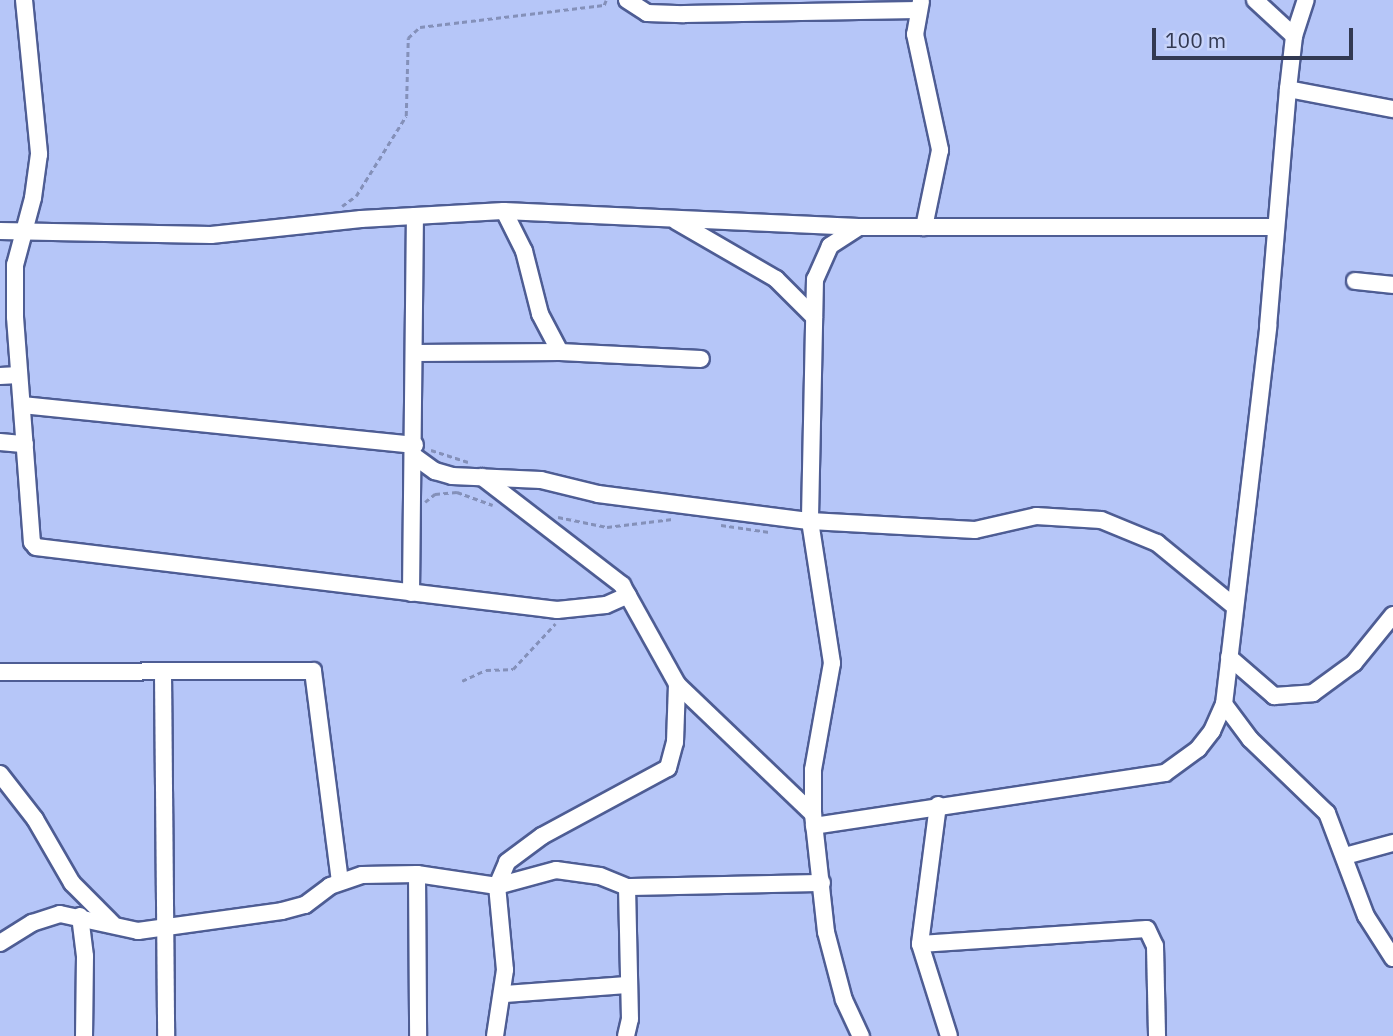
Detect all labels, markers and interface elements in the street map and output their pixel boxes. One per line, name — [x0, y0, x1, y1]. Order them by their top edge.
scale bar — [1155, 14, 1356, 58]
text: 100 m — [1165, 26, 1226, 54]

